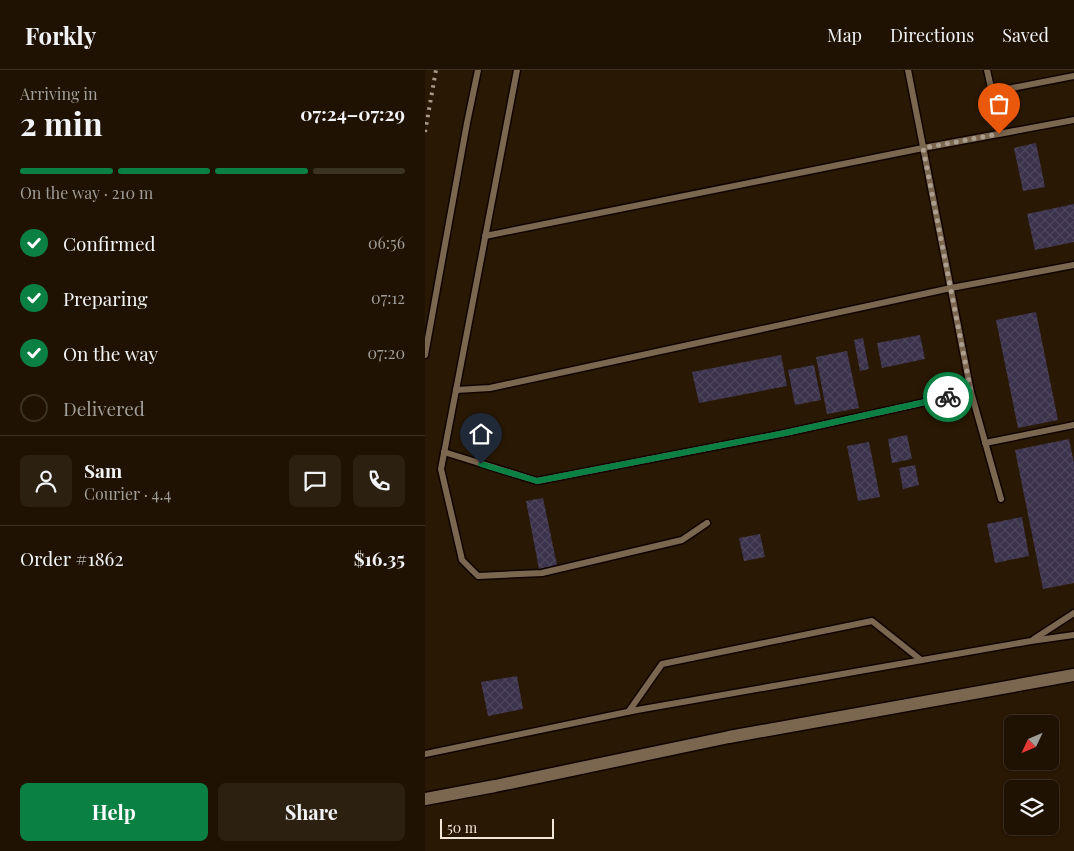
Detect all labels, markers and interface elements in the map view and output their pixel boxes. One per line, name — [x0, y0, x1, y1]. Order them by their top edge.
text: Forkly — [25, 19, 96, 51]
text: Map — [827, 23, 862, 47]
text: Directions — [890, 23, 974, 47]
text: Saved — [1002, 23, 1049, 47]
text: Arriving in — [20, 83, 98, 104]
pin — [978, 83, 1020, 134]
icon: bag — [985, 90, 1013, 118]
text: 07:24–07:29 — [300, 100, 405, 126]
text: 2 min — [20, 101, 103, 144]
text: On the way · 210 m — [20, 182, 153, 203]
icon: check — [20, 229, 48, 257]
text: Confirmed — [63, 230, 156, 256]
text: 06:56 — [368, 232, 405, 253]
icon: check — [20, 284, 48, 312]
text: Preparing — [63, 285, 148, 311]
text: 07:12 — [371, 287, 405, 308]
icon: check — [20, 339, 48, 367]
text: On the way — [63, 340, 158, 366]
text: 07:20 — [367, 342, 405, 363]
courier — [923, 372, 973, 422]
icon: bike — [934, 383, 962, 411]
text: Delivered — [63, 395, 145, 421]
pin — [460, 413, 502, 464]
icon: home — [467, 420, 495, 448]
button: person — [20, 455, 72, 507]
button: chat — [289, 455, 341, 507]
button: phone — [353, 455, 405, 507]
text: Sam — [84, 457, 122, 483]
text: Courier · 4.4 — [84, 483, 171, 504]
text: Order #1862 — [20, 545, 124, 571]
text: $16.35 — [354, 545, 405, 571]
north arrow — [1004, 715, 1059, 770]
map controls — [1004, 715, 1059, 835]
button: layers — [1004, 780, 1059, 835]
button: Help — [20, 783, 208, 841]
button: Share — [218, 783, 405, 841]
scale bar — [440, 816, 554, 839]
text: 50 m — [447, 818, 477, 837]

